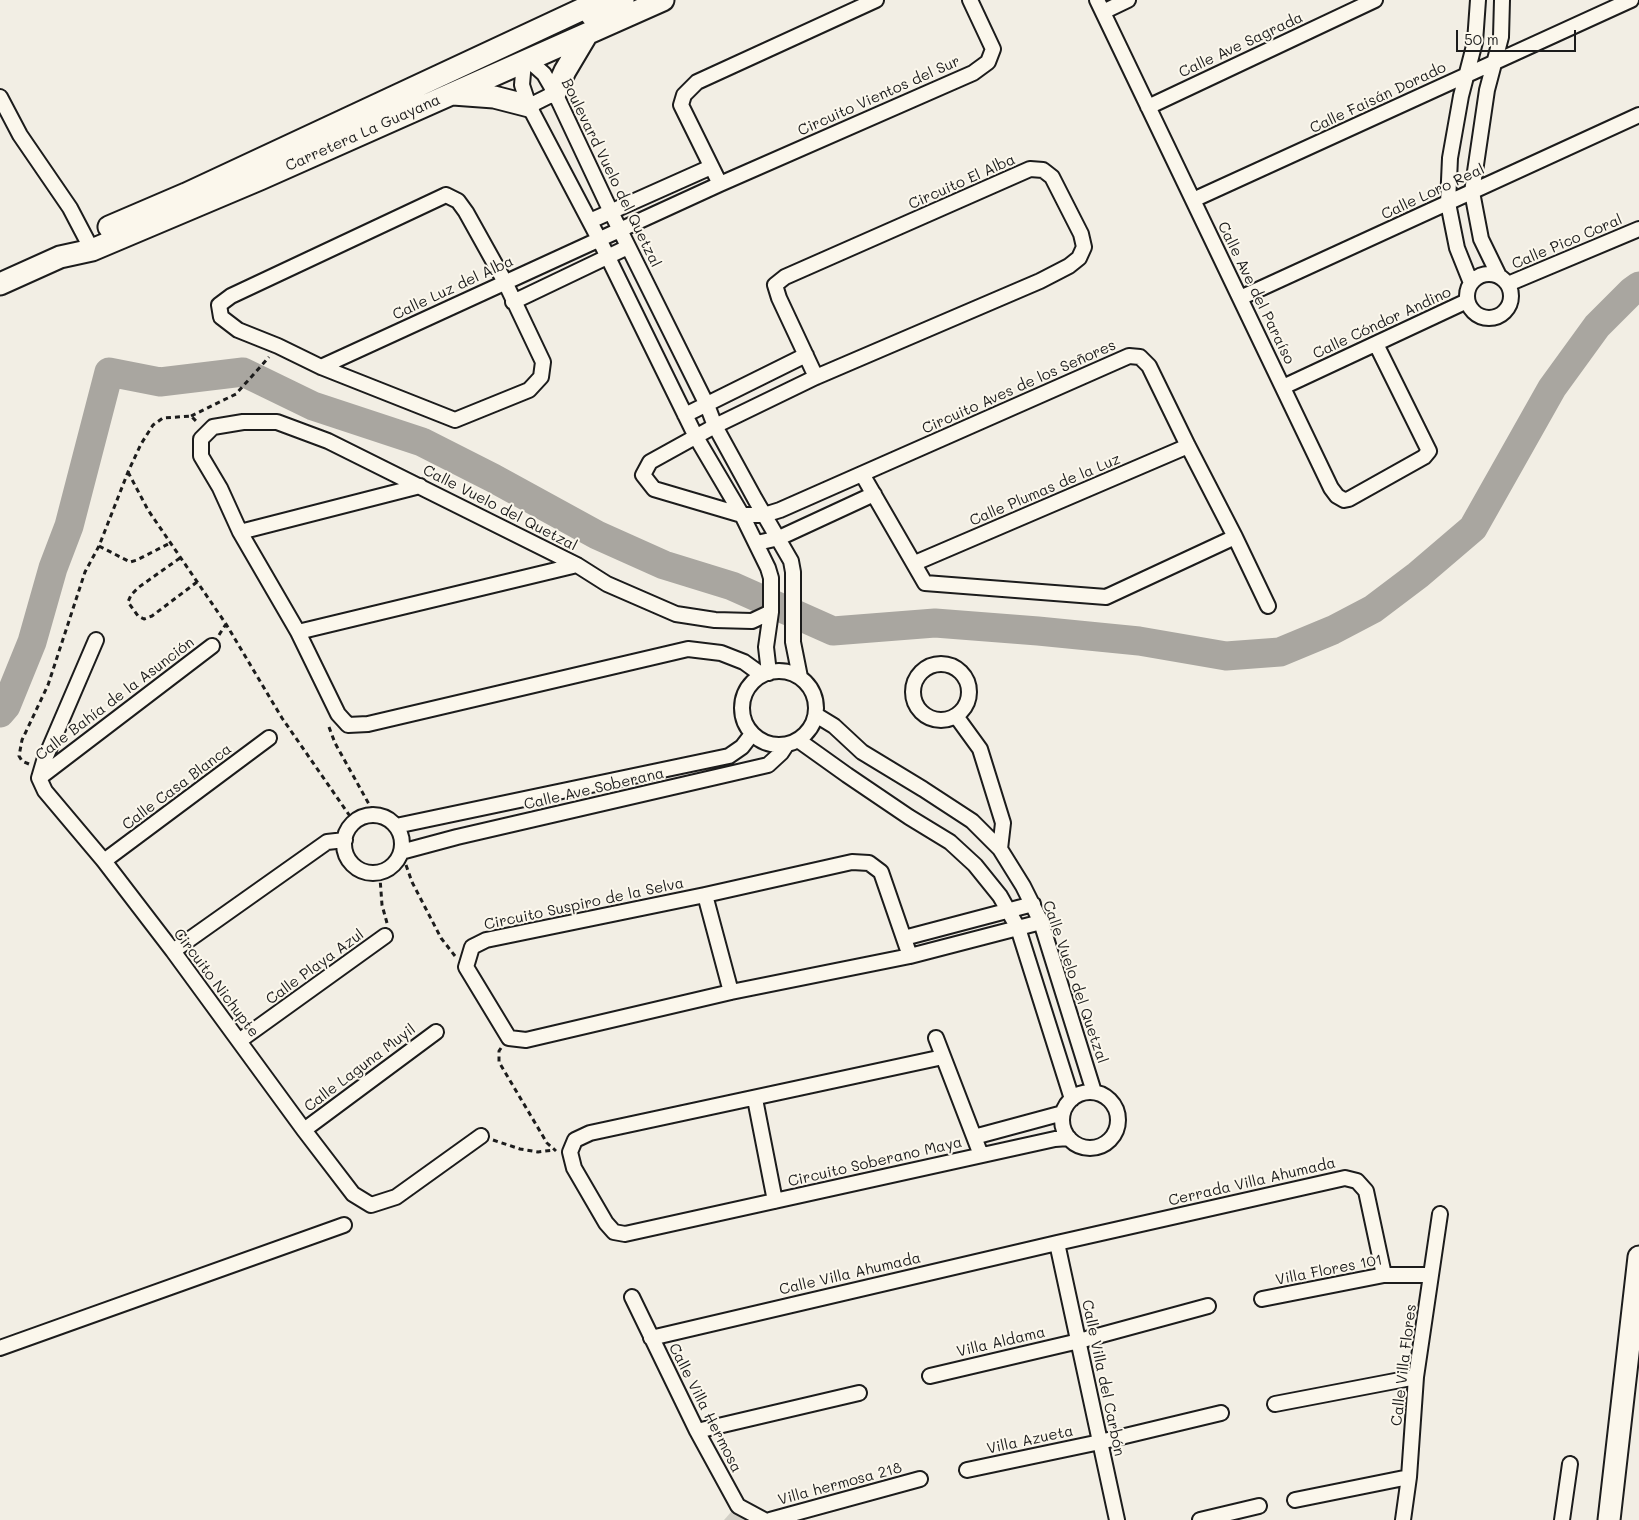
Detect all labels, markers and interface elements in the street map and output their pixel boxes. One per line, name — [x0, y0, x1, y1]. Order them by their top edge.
street label: Calle Ave Sagrada — [1176, 8, 1306, 82]
scale bar — [1459, 20, 1579, 52]
text: 50 m — [1464, 29, 1499, 49]
street label: Circuito Vientos del Sur — [795, 52, 963, 140]
street label: Calle Faisán Dorado — [1307, 59, 1449, 137]
street label: Boulevard Vuelo del Quetzal — [557, 76, 665, 270]
street label: Carretera La Guayana — [283, 91, 443, 175]
street label: Circuito El Alba — [906, 150, 1018, 214]
street label: Calle Loro Real — [1379, 160, 1487, 224]
street label: Calle Pico Coral — [1509, 211, 1625, 273]
street label: Calle Ave del Paraíso — [1214, 219, 1298, 367]
street label: Calle Luz del Alba — [390, 252, 516, 324]
street label: Calle Cóndor Andino — [1310, 283, 1454, 363]
street label: Circuito Aves de los Señores — [919, 336, 1119, 438]
street label: Calle Plumas de la Luz — [967, 450, 1123, 530]
street label: Calle Vuelo del Quetzal — [420, 461, 580, 555]
street label: Calle Bahía de la Asunción — [32, 633, 198, 765]
street label: Calle Casa Blanca — [119, 740, 235, 834]
street label: Calle Ave Soberana — [522, 764, 666, 814]
street label: Circuito Suspiro de la Selva — [482, 874, 686, 934]
street label: Calle Vuelo del Quetzal — [1039, 898, 1111, 1066]
street label: Circuito Nichupte — [169, 925, 263, 1041]
street label: Calle Playa Azul — [263, 925, 367, 1009]
street label: Calle Laguna Muyil — [301, 1020, 419, 1116]
street label: Circuito Soberano Maya — [786, 1133, 964, 1191]
street label: Cerrada Villa Ahumada — [1167, 1154, 1337, 1210]
street label: Calle Villa Ahumada — [777, 1249, 923, 1299]
street label: Villa Flores 101 — [1274, 1251, 1384, 1289]
street label: Calle Villa del Carbón — [1078, 1298, 1128, 1458]
street label: Calle Villa Flores — [1388, 1303, 1420, 1427]
street label: Villa Aldama — [955, 1323, 1047, 1361]
street label: Calle Villa Hermosa — [665, 1340, 745, 1476]
street label: Villa Azueta — [985, 1422, 1075, 1458]
street label: Villa hermosa 218 — [776, 1459, 904, 1509]

